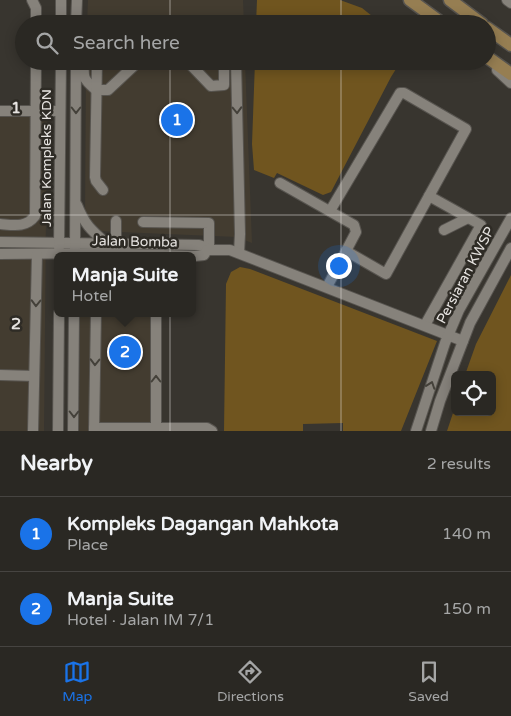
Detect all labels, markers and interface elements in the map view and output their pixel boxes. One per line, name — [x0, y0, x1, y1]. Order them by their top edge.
search box — [15, 15, 496, 70]
icon: search — [33, 29, 61, 57]
text: Search here — [73, 32, 180, 54]
street label: Jalan Kompleks KDN — [38, 89, 55, 227]
text: 1 — [11, 98, 21, 118]
pin: 1 — [161, 101, 193, 139]
one-way arrow — [71, 106, 81, 114]
one-way arrow — [232, 106, 242, 114]
street label: Persiaran KWSP — [433, 224, 498, 327]
street label: Jalan Bomba — [92, 232, 178, 251]
popup — [54, 252, 196, 317]
your location — [326, 253, 352, 279]
text: Manja Suite — [72, 264, 178, 286]
text: Hotel — [72, 286, 112, 306]
one-way arrow — [30, 299, 41, 307]
text: 2 — [11, 314, 21, 334]
pin: 2 — [109, 333, 141, 371]
one-way arrow — [90, 358, 100, 366]
map controls — [451, 371, 496, 416]
button: locate — [451, 371, 496, 416]
one-way arrow — [151, 375, 161, 383]
one-way arrow — [425, 381, 435, 389]
one-way arrow — [69, 411, 79, 419]
text: Nearby — [20, 451, 93, 476]
text: 2 results — [427, 454, 491, 474]
text: Kompleks Dagangan Mahkota — [67, 513, 339, 535]
text: 1 — [31, 524, 41, 544]
text: 140 m — [442, 524, 491, 544]
text: Place — [67, 535, 108, 555]
text: Manja Suite — [67, 588, 174, 610]
text: 2 — [31, 599, 41, 619]
text: 150 m — [442, 599, 491, 619]
text: Hotel · Jalan IM 7/1 — [67, 610, 214, 630]
tab: Map — [62, 658, 92, 705]
tab: Directions — [217, 658, 284, 705]
tab: Saved — [408, 658, 449, 705]

